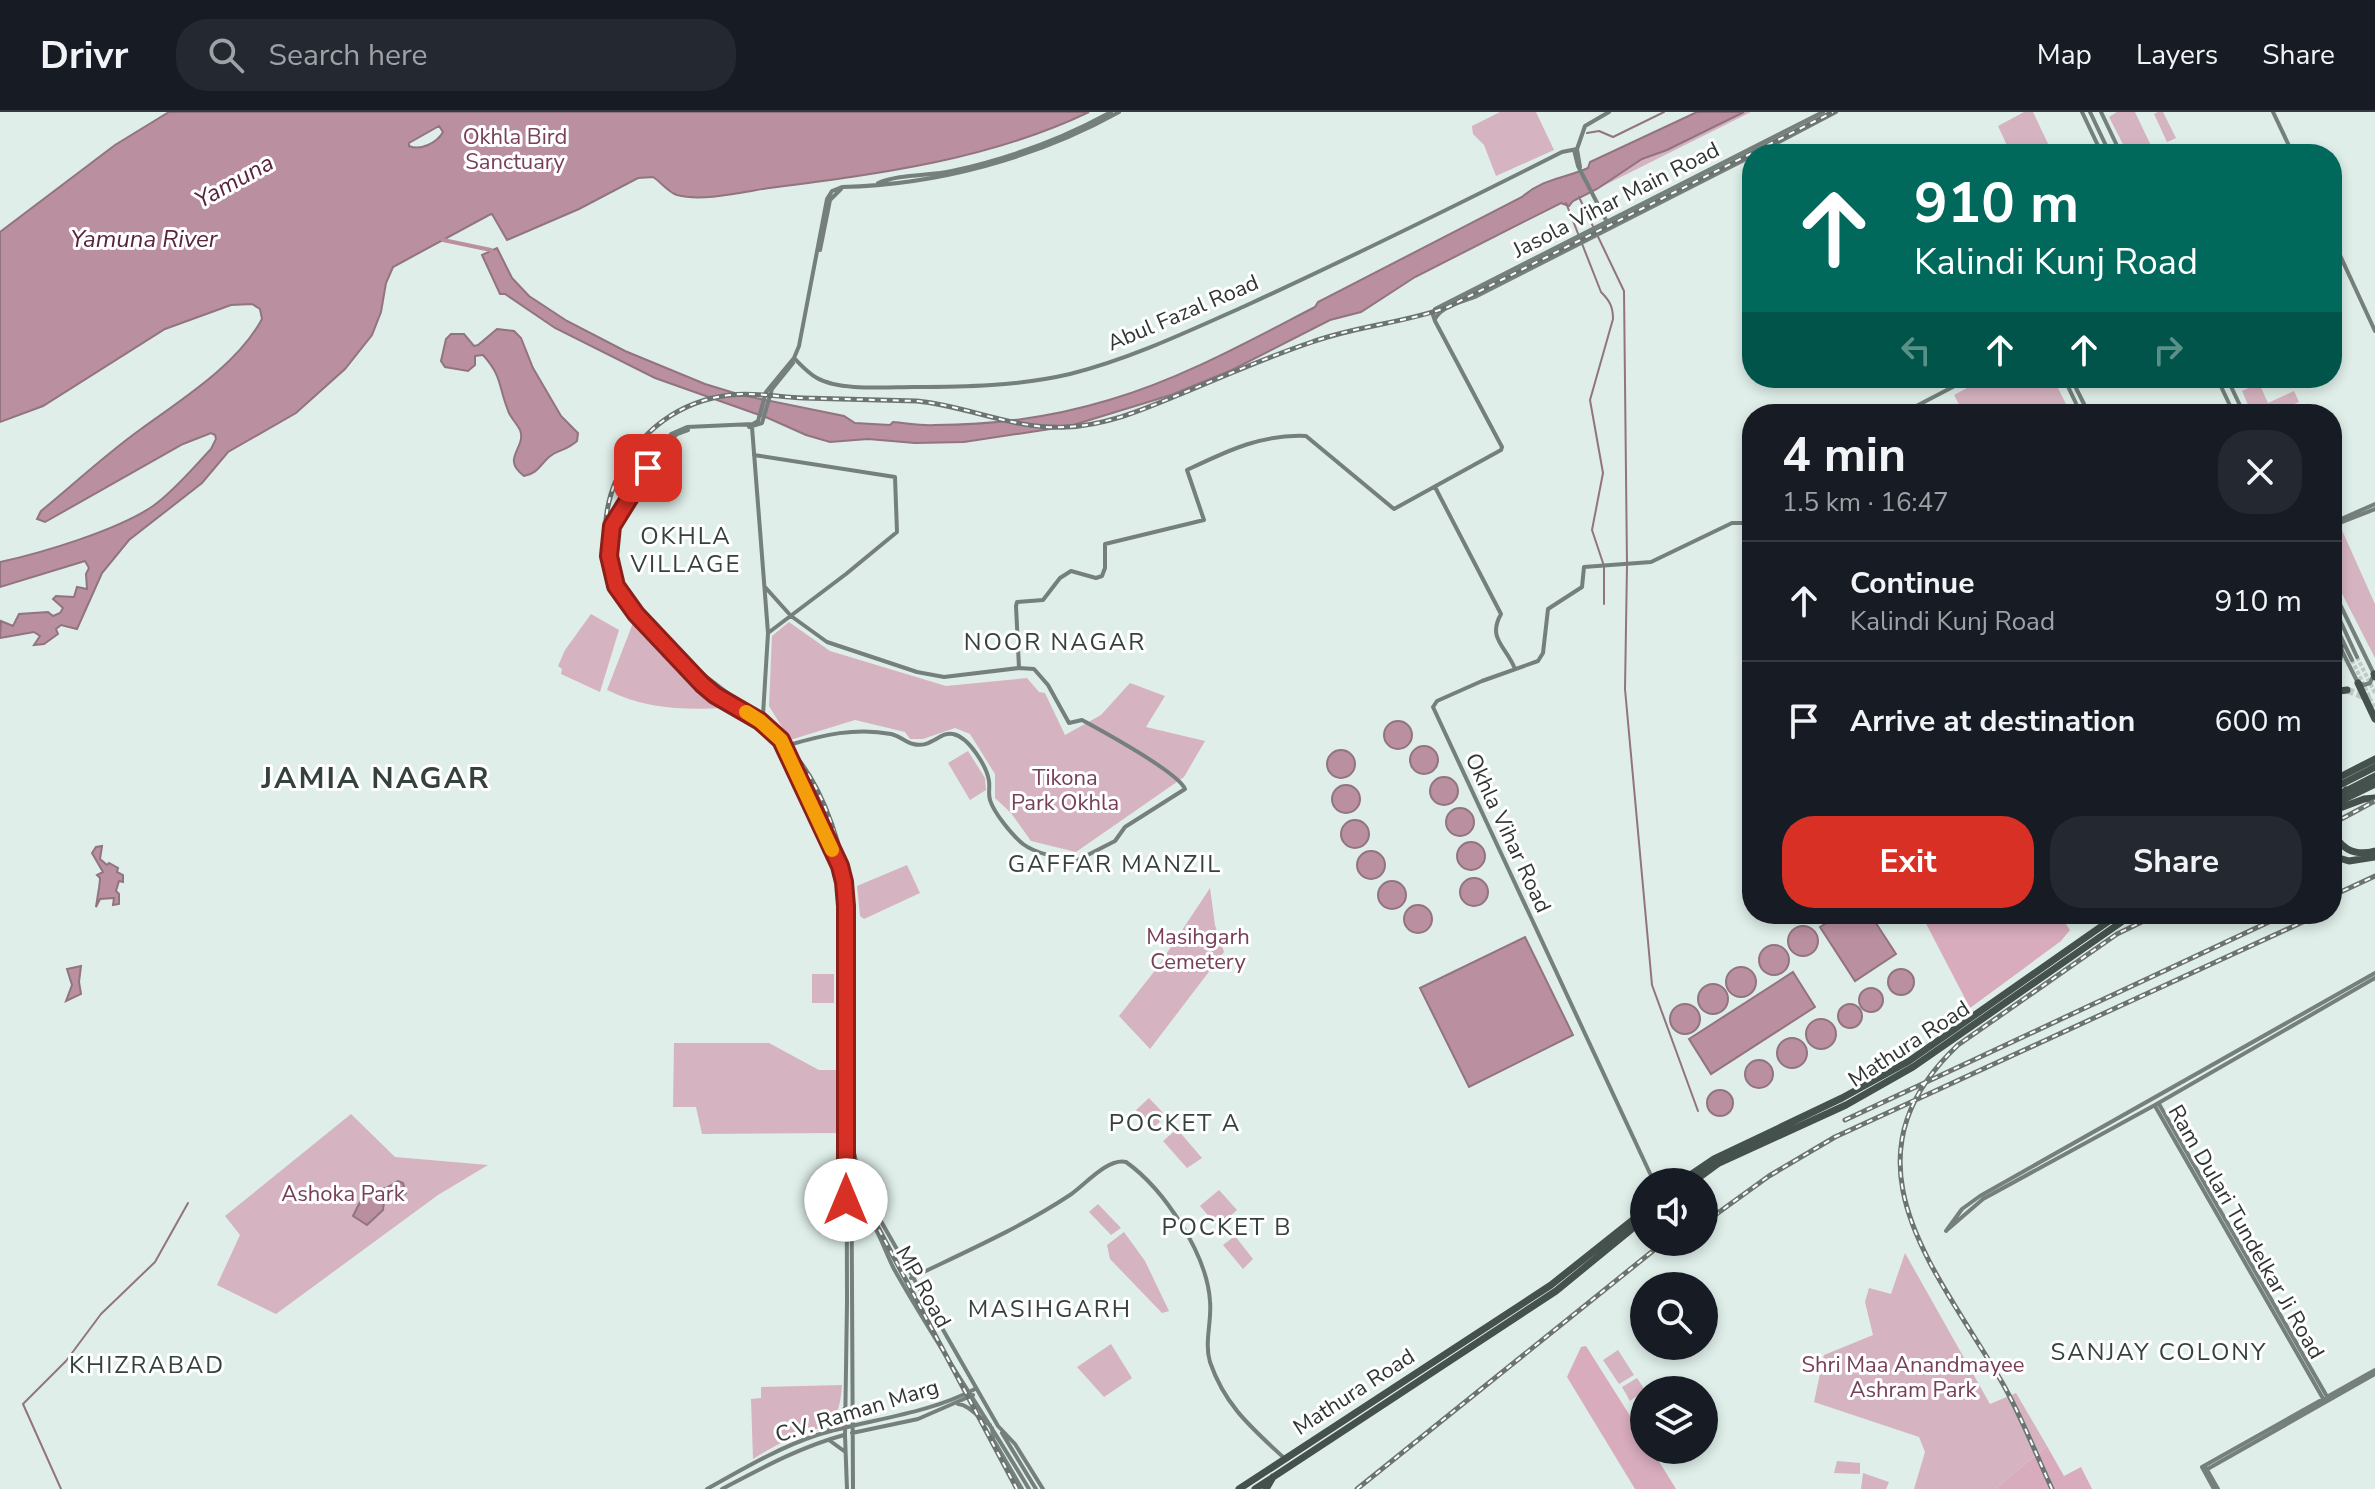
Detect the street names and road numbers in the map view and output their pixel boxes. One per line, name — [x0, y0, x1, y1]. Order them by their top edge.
street label: Jasola Vihar Main Road — [1507, 135, 1725, 266]
street label: Abul Fazal Road — [1103, 268, 1263, 358]
street label: Okhla Vihar Road — [1458, 748, 1558, 918]
street label: Mathura Road — [1842, 993, 1976, 1095]
street label: Ram Dulari Tundelkar Ji Road — [2161, 1099, 2331, 1365]
street label: MP Road — [888, 1241, 958, 1333]
street label: Mathura Road — [1287, 1341, 1421, 1443]
street label: C.V. Raman Marg — [771, 1372, 943, 1450]

